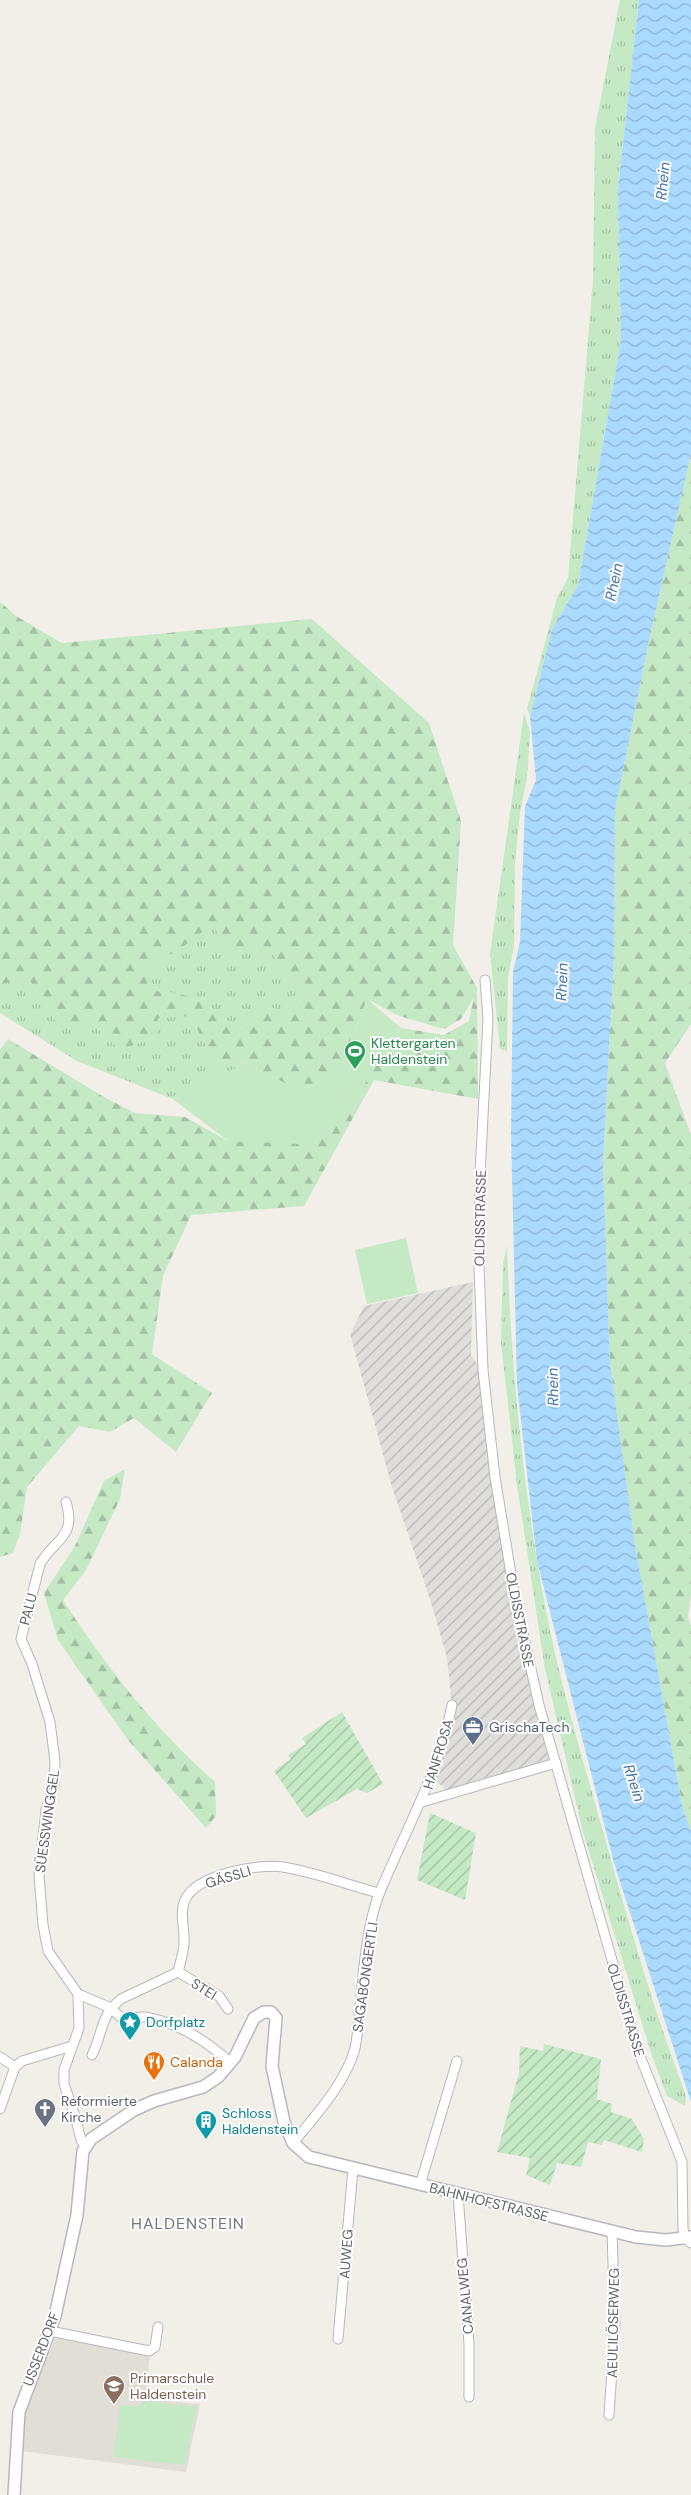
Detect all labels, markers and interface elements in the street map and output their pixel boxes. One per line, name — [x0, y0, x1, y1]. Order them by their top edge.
water label: Rhein — [651, 161, 675, 201]
water label: Rhein — [600, 561, 628, 603]
water label: Rhein — [551, 962, 573, 1002]
place label: Klettergarten Haldenstein — [371, 1034, 456, 1068]
sports icon: Klettergarten Haldenstein — [343, 1039, 367, 1070]
street label: OLDISSTRASSE — [470, 1169, 490, 1267]
water label: Rhein — [543, 1367, 563, 1406]
street label: OLDISSTRASSE — [502, 1571, 538, 1669]
street label: PALU — [15, 1591, 41, 1627]
office icon: GrischaTech — [461, 1715, 485, 1746]
street label: HANFROSA — [419, 1717, 457, 1791]
place label: GrischaTech — [489, 1718, 569, 1736]
water label: Rhein — [619, 1762, 650, 1805]
street label: SÜESSWINGGEL — [31, 1768, 63, 1874]
street label: GÄSSLI — [203, 1862, 253, 1892]
street label: SAGABÖNGERTLI — [348, 1921, 382, 2033]
street label: OLDISSTRASSE — [603, 1961, 649, 2059]
street label: STEI — [188, 1974, 220, 2004]
place icon: Dorfplatz — [118, 2010, 142, 2041]
place label: Dorfplatz — [146, 2013, 205, 2031]
restaurant icon: Calanda — [142, 2050, 166, 2081]
place label: Calanda — [170, 2053, 223, 2071]
place label: Reformierte Kirche — [61, 2092, 137, 2126]
church icon: Reformierte Kirche — [33, 2097, 57, 2128]
place label: Schloss Haldenstein — [222, 2104, 298, 2138]
building icon: Schloss Haldenstein — [194, 2109, 218, 2140]
street label: BAHNHOFSTRASSE — [428, 2178, 551, 2226]
district label: HALDENSTEIN — [131, 2213, 245, 2234]
street label: AUWEG — [335, 2228, 357, 2280]
street label: CANALWEG — [453, 2257, 477, 2335]
street label: AEULILÖSERWEG — [603, 2268, 623, 2378]
street label: USSERDORF — [19, 2309, 64, 2389]
place label: Primarschule Haldenstein — [130, 2369, 214, 2403]
school or university icon: Primarschule Haldenstein — [102, 2374, 126, 2405]

